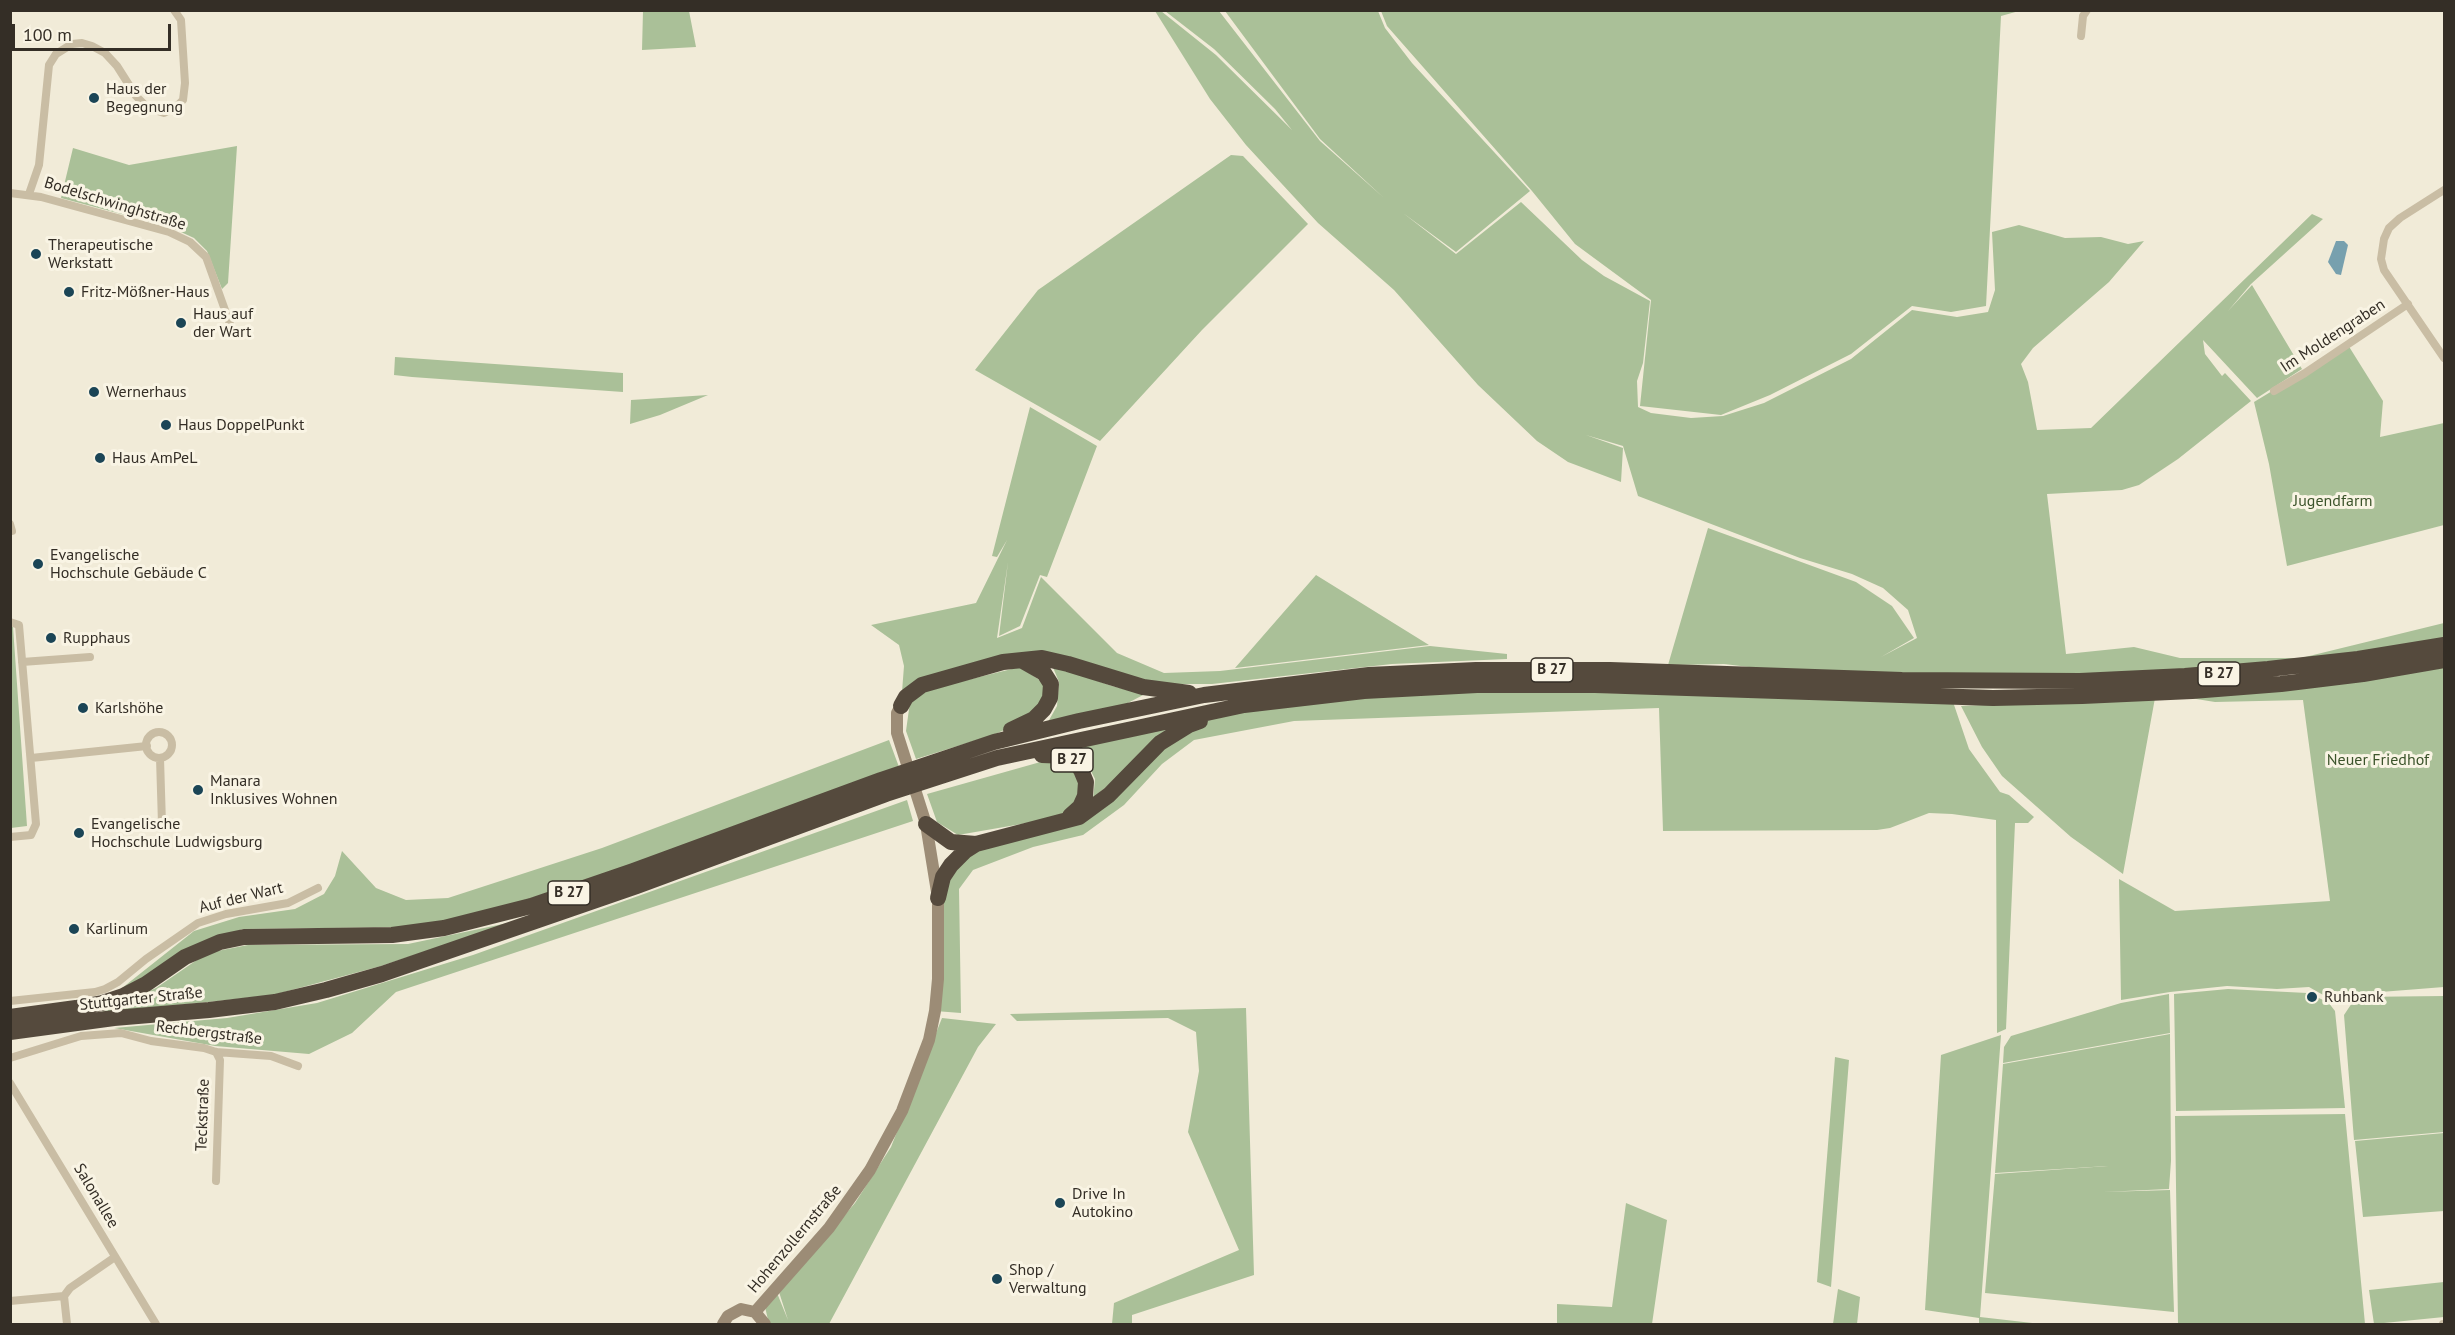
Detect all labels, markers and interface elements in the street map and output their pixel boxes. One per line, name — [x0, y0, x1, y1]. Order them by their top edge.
scale bar — [15, 12, 174, 50]
text: 100 m — [23, 23, 72, 46]
place label: Haus der Begegnung — [106, 79, 183, 117]
marker: Haus der Begegnung — [87, 91, 101, 105]
street label: Bodelschwinghstraße — [42, 173, 188, 235]
place label: Therapeutische Werkstatt — [48, 235, 153, 273]
marker: Therapeutische Werkstatt — [29, 247, 43, 261]
place label: Fritz-Mößner-Haus — [81, 282, 210, 302]
marker: Fritz-Mößner-Haus — [62, 285, 76, 299]
street label: Im Moldengraben — [2277, 295, 2389, 377]
place label: Haus auf der Wart — [193, 304, 253, 342]
marker: Haus auf der Wart — [174, 316, 188, 330]
place label: Wernerhaus — [106, 382, 187, 402]
marker: Wernerhaus — [87, 385, 101, 399]
place label: Haus DoppelPunkt — [178, 415, 304, 435]
marker: Haus DoppelPunkt — [159, 418, 173, 432]
place label: Haus AmPeL — [112, 448, 197, 468]
marker: Haus AmPeL — [93, 451, 107, 465]
park label: Jugendfarm — [2294, 491, 2372, 511]
place label: Evangelische Hochschule Gebäude C — [50, 545, 207, 583]
marker: Evangelische Hochschule Gebäude C — [31, 557, 45, 571]
place label: Rupphaus — [63, 628, 130, 648]
marker: Rupphaus — [44, 631, 58, 645]
road number: B 27 — [1531, 658, 1573, 682]
road number: B 27 — [2198, 662, 2240, 686]
place label: Karlshöhe — [95, 698, 163, 718]
marker: Karlshöhe — [76, 701, 90, 715]
road number: B 27 — [1051, 748, 1093, 772]
park label: Neuer Friedhof — [2327, 750, 2429, 770]
place label: Manara Inklusives Wohnen — [210, 771, 338, 809]
marker: Manara Inklusives Wohnen — [191, 783, 205, 797]
place label: Evangelische Hochschule Ludwigsburg — [91, 814, 263, 852]
marker: Evangelische Hochschule Ludwigsburg — [72, 826, 86, 840]
street label: Auf der Wart — [197, 878, 285, 918]
road number: B 27 — [548, 881, 590, 905]
place label: Karlinum — [86, 919, 148, 939]
marker: Karlinum — [67, 922, 81, 936]
street label: Stuttgarter Straße — [79, 983, 203, 1015]
place label: Ruhbank — [2324, 987, 2384, 1007]
marker: Ruhbank — [2305, 990, 2319, 1004]
street label: Rechbergstraße — [155, 1017, 263, 1049]
street label: Teckstraße — [192, 1078, 214, 1152]
street label: Salonallee — [69, 1160, 123, 1232]
street label: Hohenzollernstraße — [744, 1181, 846, 1297]
place label: Drive In Autokino — [1072, 1184, 1133, 1222]
marker: Drive In Autokino — [1053, 1196, 1067, 1210]
place label: Shop / Verwaltung — [1009, 1260, 1086, 1298]
marker: Shop / Verwaltung — [990, 1272, 1004, 1286]

